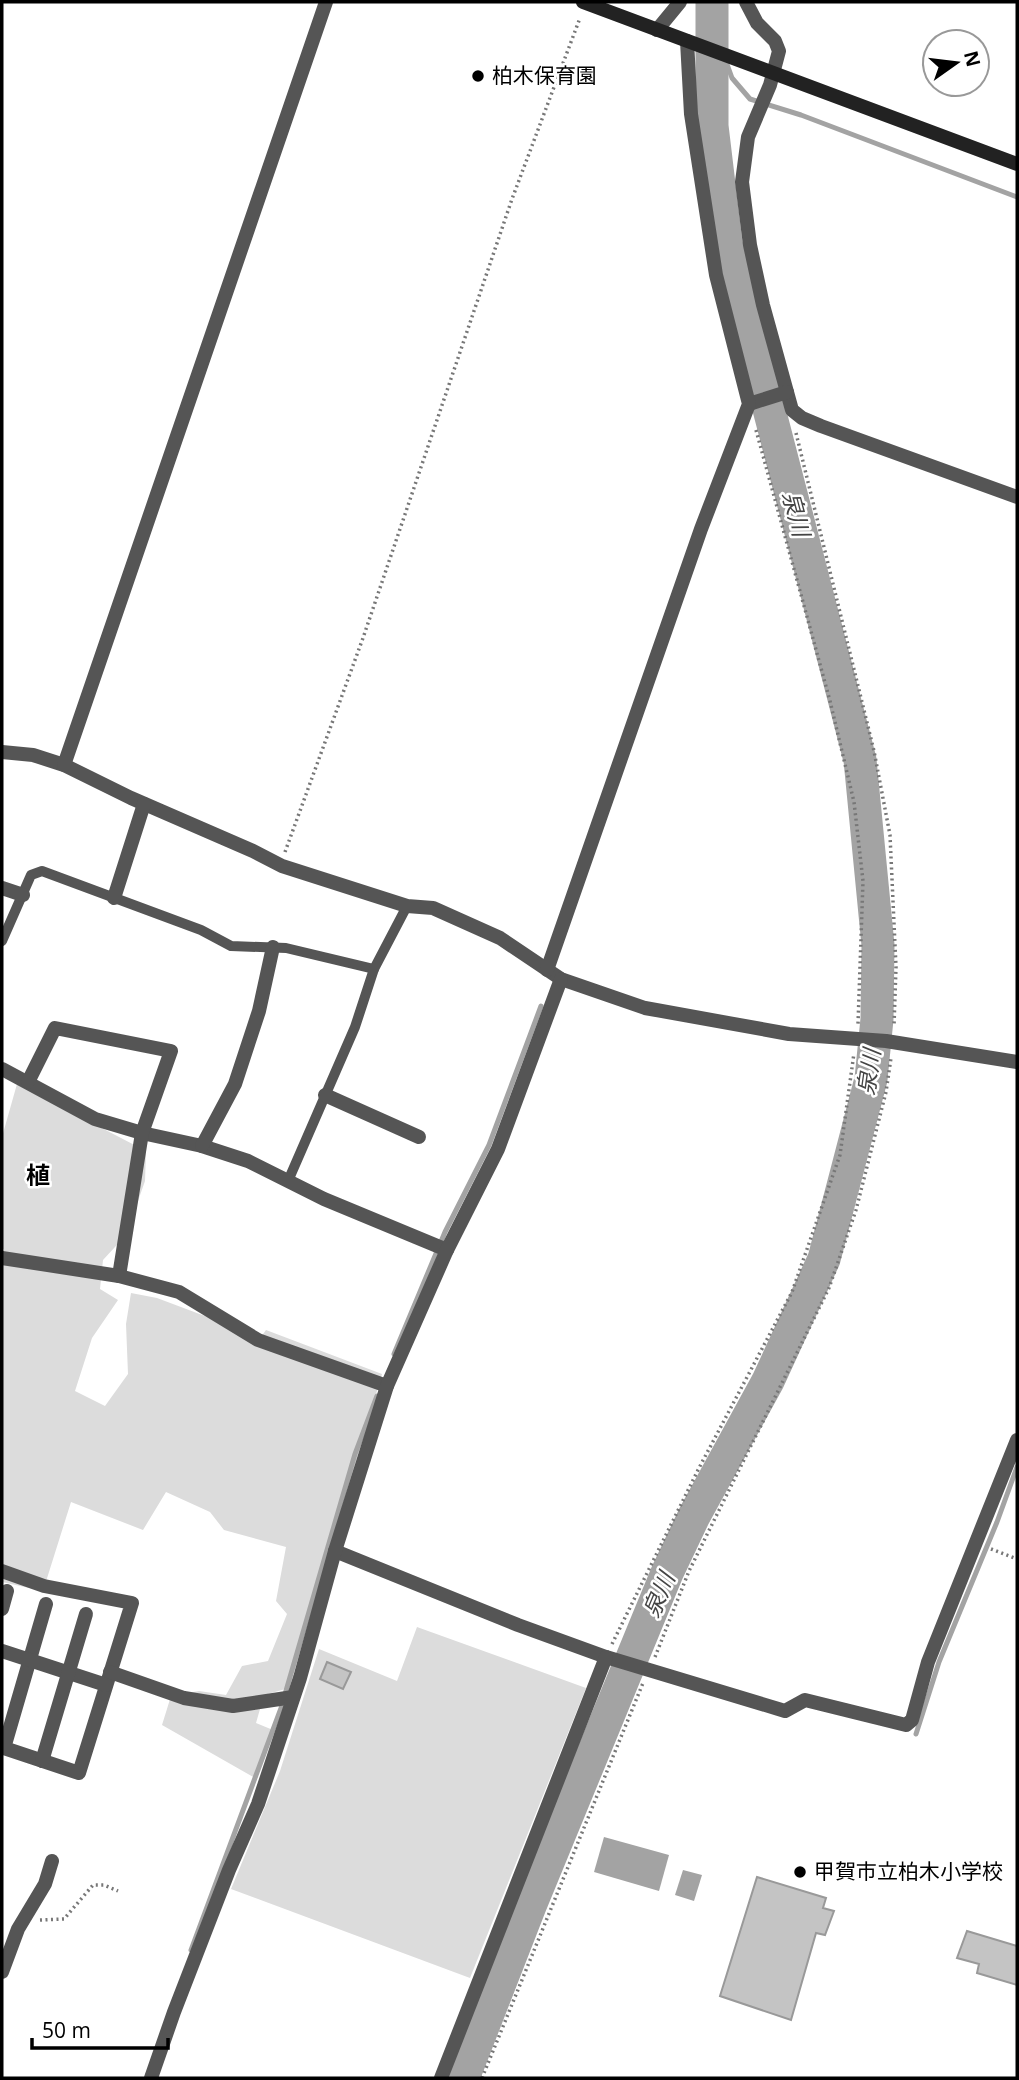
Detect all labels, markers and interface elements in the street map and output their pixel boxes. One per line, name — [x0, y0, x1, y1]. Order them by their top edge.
north arrow — [921, 28, 991, 98]
text: N — [958, 48, 987, 70]
place label: 柏木保育園 — [492, 61, 597, 89]
marker: 柏木保育園 — [470, 68, 486, 84]
water label: 泉川 — [776, 487, 819, 543]
water label: 泉川 — [849, 1044, 887, 1097]
district label: 植 — [26, 1158, 50, 1191]
water label: 泉川 — [634, 1564, 683, 1622]
place label: 甲賀市立柏木小学校 — [814, 1857, 1003, 1885]
marker: 甲賀市立柏木小学校 — [792, 1864, 808, 1880]
scale bar — [32, 2007, 168, 2050]
text: 50 m — [42, 2016, 91, 2044]

